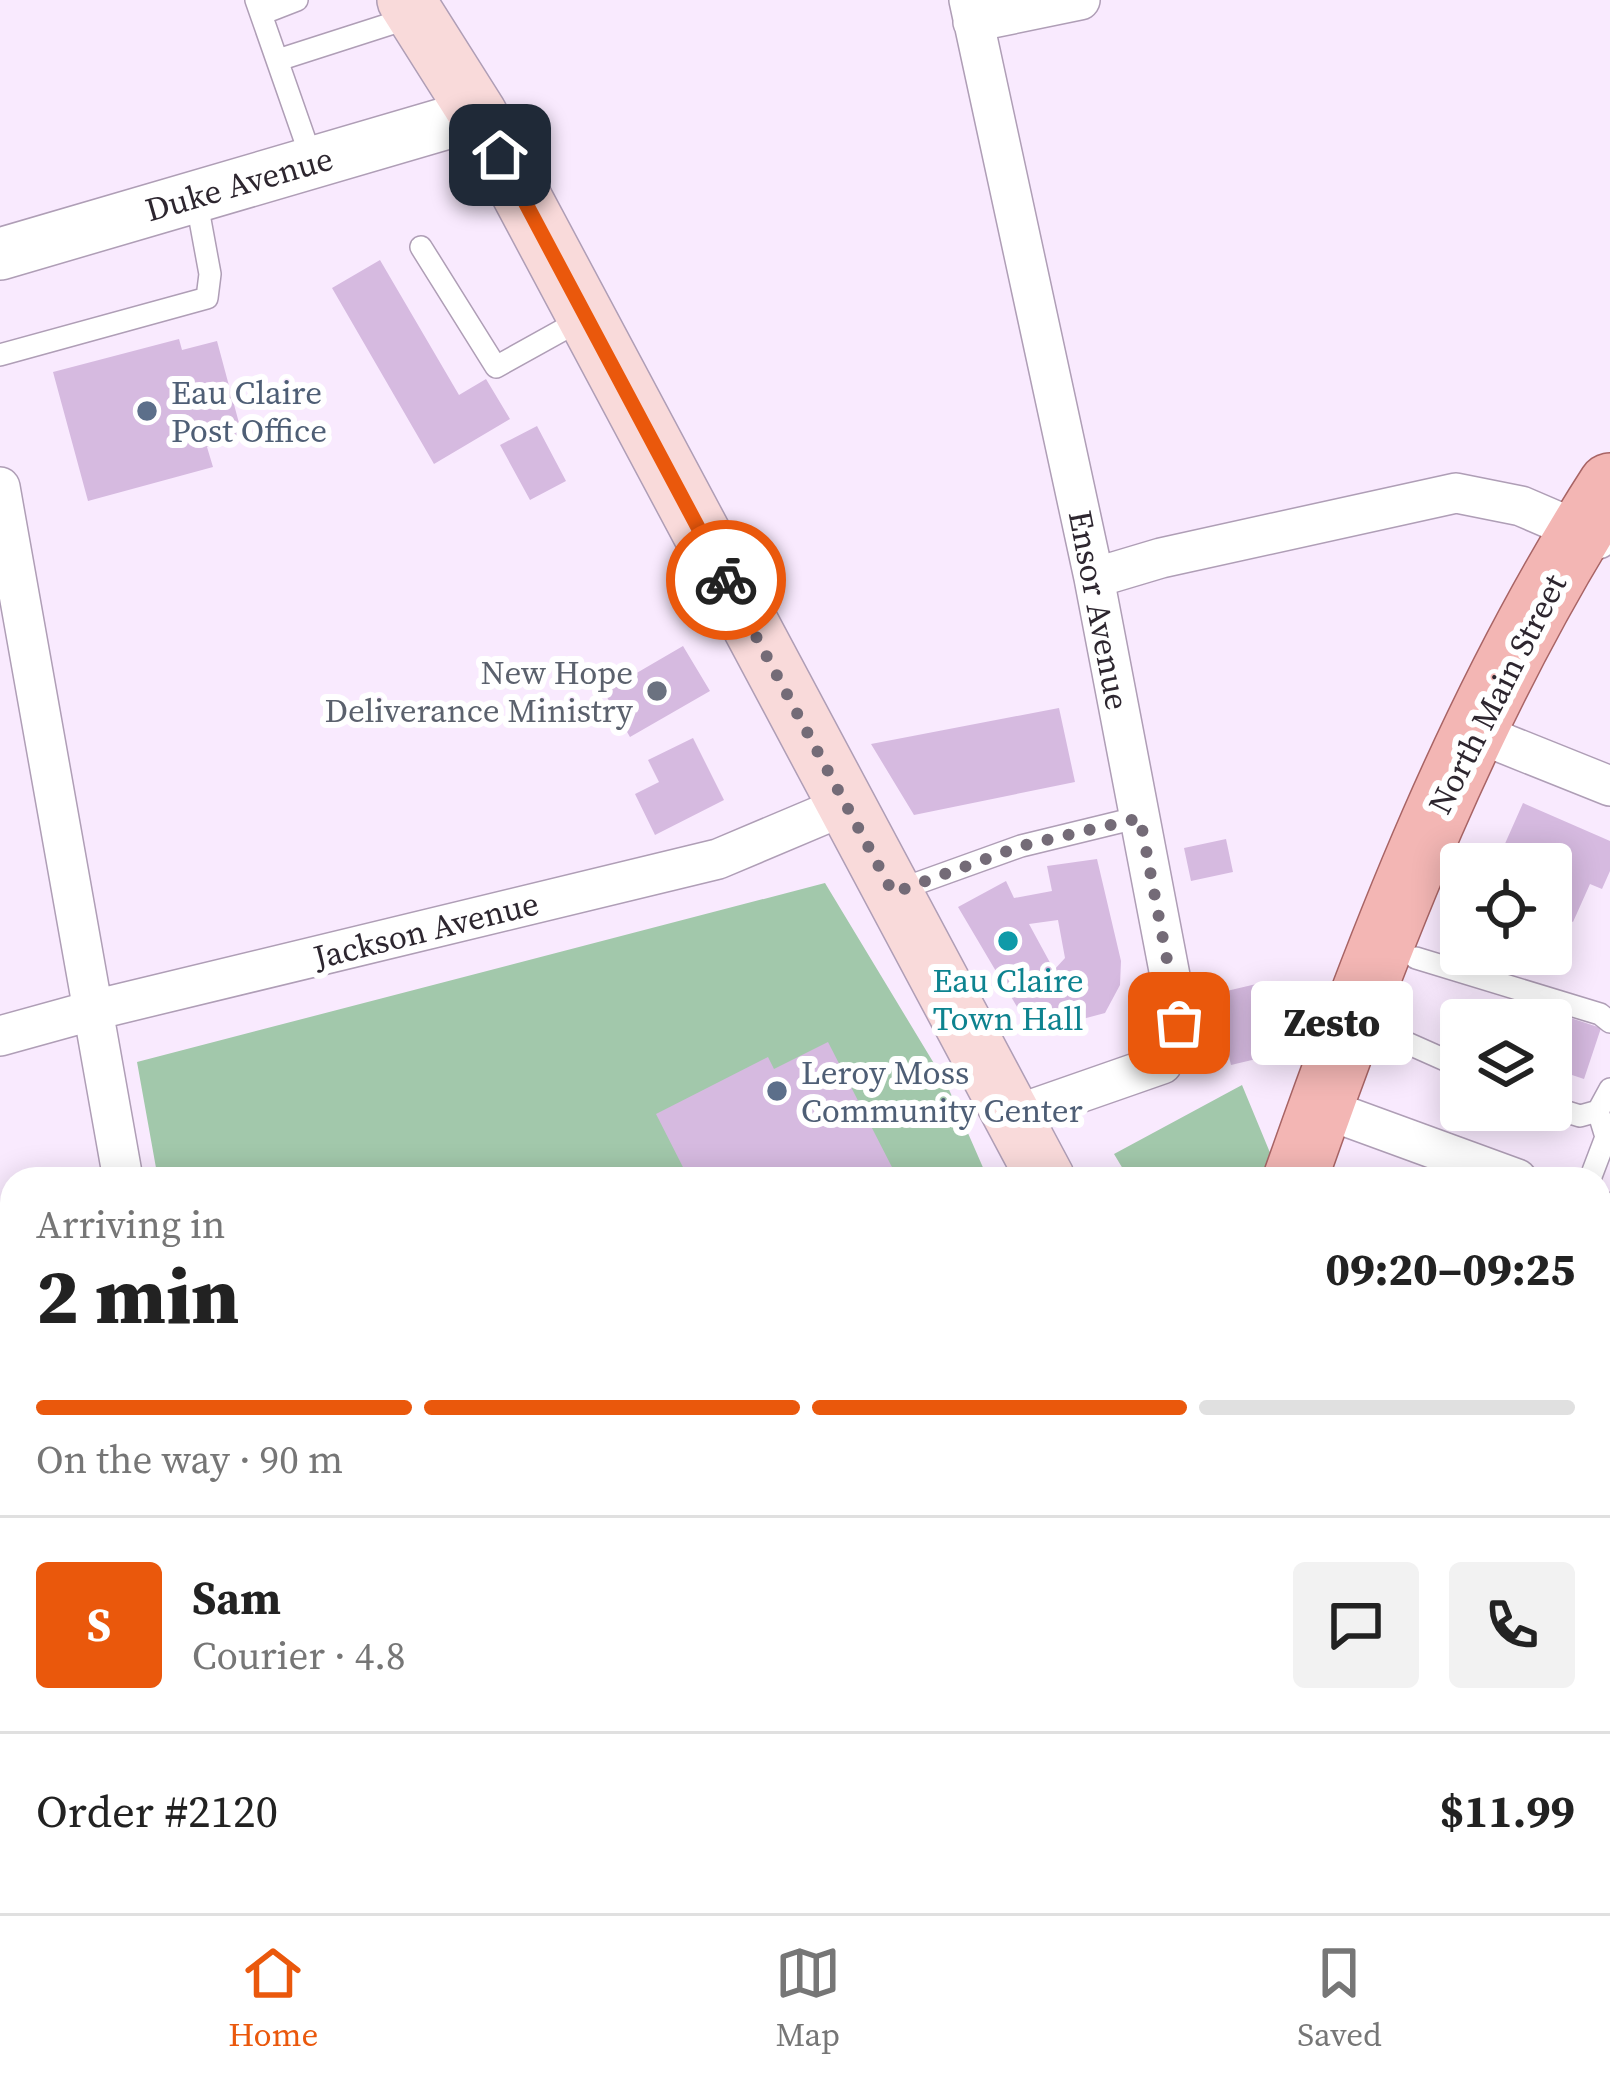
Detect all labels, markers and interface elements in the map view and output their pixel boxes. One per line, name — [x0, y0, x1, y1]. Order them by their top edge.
pin — [449, 104, 551, 206]
icon: home — [467, 122, 533, 188]
street label: Duke Avenue — [140, 136, 338, 232]
place label: Eau Claire Post Office — [171, 370, 327, 453]
marker: Eau Claire Post Office — [134, 398, 160, 424]
street label: Ensor Avenue — [1058, 506, 1140, 714]
courier — [666, 520, 786, 640]
icon: bike — [693, 547, 759, 613]
street label: North Main Street — [1417, 566, 1577, 822]
place label: New Hope Deliverance Ministry — [325, 650, 633, 733]
marker: New Hope Deliverance Ministry — [644, 678, 670, 704]
map controls — [1440, 843, 1572, 1131]
button: locate — [1440, 843, 1572, 975]
street label: Jackson Avenue — [308, 880, 543, 980]
marker: Eau Claire Town Hall — [995, 928, 1021, 954]
place label: Eau Claire Town Hall — [932, 958, 1084, 1041]
pin — [1128, 972, 1230, 1074]
callout: Zesto — [1251, 981, 1413, 1065]
icon: bag — [1146, 990, 1212, 1056]
text: Zesto — [1284, 996, 1380, 1049]
button: layers — [1440, 999, 1572, 1131]
place label: Leroy Moss Community Center — [801, 1050, 1083, 1133]
marker: Leroy Moss Community Center — [764, 1078, 790, 1104]
text: Arriving in — [36, 1198, 225, 1251]
text: 09:20–09:25 — [1325, 1238, 1575, 1300]
text: 2 min — [36, 1242, 239, 1349]
text: On the way · 90 m — [36, 1433, 343, 1486]
button: chat — [1293, 1562, 1419, 1688]
button: phone — [1449, 1562, 1575, 1688]
text: Sam — [192, 1567, 281, 1629]
text: S — [87, 1594, 111, 1656]
text: Courier · 4.8 — [192, 1629, 405, 1682]
text: Order #2120 — [36, 1780, 278, 1842]
text: $11.99 — [1440, 1780, 1575, 1842]
tab: Home — [228, 1940, 318, 2057]
tab: Map — [775, 1940, 841, 2057]
tab: Saved — [1297, 1940, 1382, 2057]

